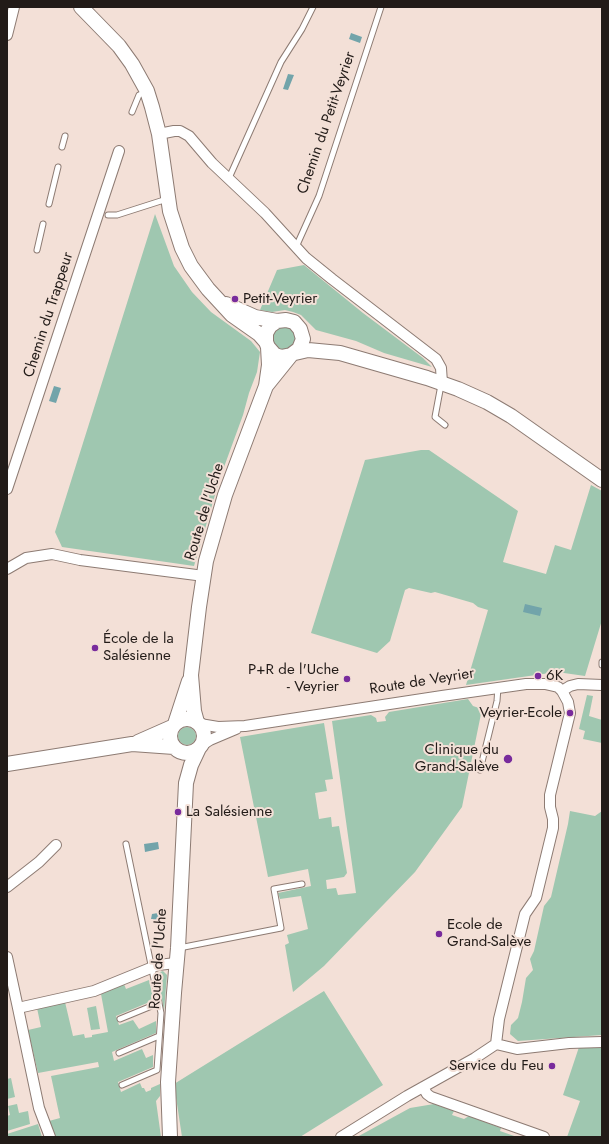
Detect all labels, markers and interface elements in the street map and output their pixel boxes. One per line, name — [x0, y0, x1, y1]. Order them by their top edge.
street label: Chemin du Petit-Veyrier — [294, 50, 360, 196]
street label: Chemin du Trappeur — [20, 250, 78, 380]
place label: Petit-Veyrier — [243, 290, 317, 308]
marker: Petit-Veyrier — [230, 294, 240, 304]
street label: Route de l'Uche — [182, 461, 228, 563]
place label: École de la Salésienne — [103, 630, 174, 665]
marker: École de la Salésienne — [90, 643, 100, 653]
place label: P+R de l'Uche - Veyrier — [248, 661, 339, 696]
street label: Route de Veyrier — [368, 665, 476, 699]
place label: 6K — [546, 667, 563, 685]
marker: 6K — [533, 671, 543, 681]
marker: P+R de l'Uche - Veyrier — [342, 674, 352, 684]
place label: Veyrier-Ecole — [479, 704, 562, 722]
marker: Veyrier-Ecole — [565, 708, 575, 718]
place label: Clinique du Grand-Salève — [415, 741, 499, 776]
marker: Clinique du Grand-Salève — [502, 753, 514, 765]
place label: La Salésienne — [186, 803, 272, 821]
marker: La Salésienne — [173, 807, 183, 817]
street label: Route de l'Uche — [147, 908, 171, 1010]
place label: Ecole de Grand-Salève — [447, 916, 531, 951]
marker: Ecole de Grand-Salève — [434, 929, 444, 939]
place label: Service du Feu — [449, 1057, 544, 1075]
marker: Service du Feu — [547, 1061, 557, 1071]

